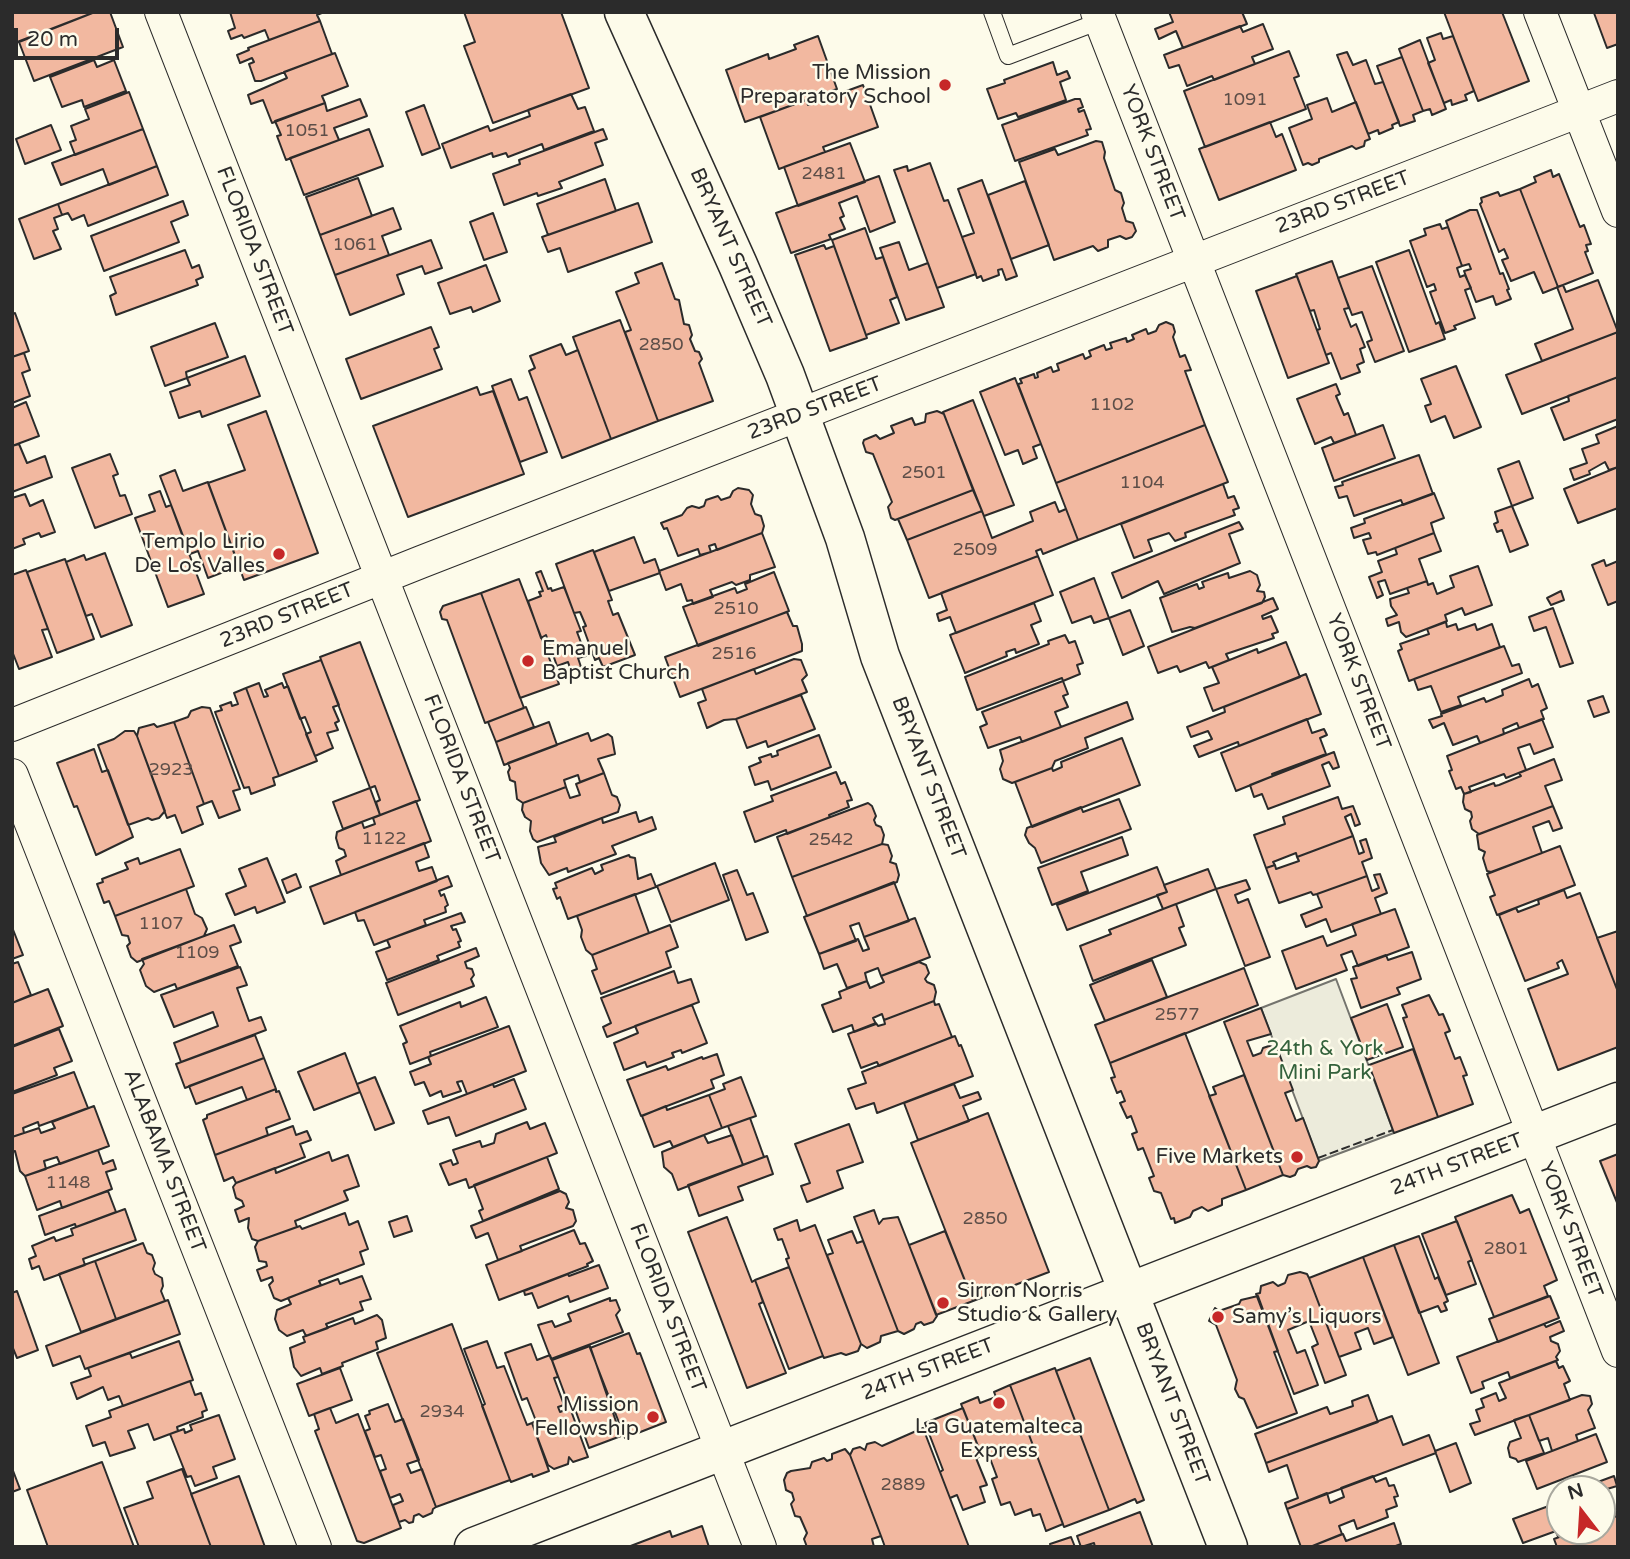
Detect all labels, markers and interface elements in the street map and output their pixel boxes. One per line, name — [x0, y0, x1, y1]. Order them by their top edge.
scale bar — [18, 14, 122, 58]
text: 20 m — [27, 27, 78, 52]
place label: The Mission Preparatory School — [740, 60, 931, 110]
marker: The Mission Preparatory School — [937, 77, 953, 93]
street label: YORK STREET — [1114, 81, 1190, 225]
house number: 1091 — [1222, 89, 1268, 111]
house number: 1051 — [284, 120, 330, 142]
street label: FLORIDA STREET — [210, 163, 298, 339]
house number: 2481 — [801, 163, 847, 185]
street label: BRYANT STREET — [684, 164, 776, 332]
street label: 23RD STREET — [1272, 166, 1414, 240]
house number: 1061 — [332, 234, 378, 256]
house number: 2850 — [638, 334, 684, 356]
street label: 23RD STREET — [744, 372, 886, 446]
house number: 1102 — [1089, 394, 1135, 416]
house number: 2501 — [901, 462, 947, 484]
house number: 1104 — [1119, 472, 1165, 494]
place label: Templo Lirio De Los Valles — [134, 529, 265, 579]
house number: 2509 — [952, 539, 998, 561]
marker: Templo Lirio De Los Valles — [271, 546, 287, 562]
street label: 23RD STREET — [216, 578, 358, 654]
house number: 2510 — [713, 598, 759, 620]
street label: YORK STREET — [1320, 610, 1396, 754]
place label: Emanuel Baptist Church — [542, 636, 690, 686]
house number: 2516 — [711, 643, 757, 665]
marker: Emanuel Baptist Church — [520, 653, 536, 669]
street label: FLORIDA STREET — [417, 691, 505, 867]
street label: BRYANT STREET — [885, 693, 971, 863]
house number: 2923 — [148, 759, 194, 781]
house number: 1122 — [361, 828, 407, 850]
house number: 2542 — [808, 829, 854, 851]
house number: 1107 — [138, 913, 184, 935]
house number: 1109 — [174, 942, 220, 964]
house number: 2577 — [1154, 1004, 1200, 1026]
park label: 24th & York Mini Park — [1266, 1036, 1384, 1086]
street label: ALABAMA STREET — [117, 1066, 211, 1256]
street label: 24TH STREET — [1387, 1128, 1527, 1202]
place label: Five Markets — [1156, 1144, 1283, 1170]
marker: Five Markets — [1289, 1149, 1305, 1165]
street label: YORK STREET — [1532, 1158, 1608, 1302]
house number: 1148 — [45, 1172, 91, 1194]
house number: 2850 — [962, 1208, 1008, 1230]
street label: FLORIDA STREET — [623, 1220, 711, 1396]
house number: 2801 — [1483, 1238, 1529, 1260]
place label: Sirron Norris Studio & Gallery — [957, 1278, 1117, 1328]
marker: Sirron Norris Studio & Gallery — [935, 1295, 951, 1311]
place label: Samy’s Liquors — [1232, 1304, 1382, 1330]
marker: Samy’s Liquors — [1210, 1309, 1226, 1325]
street label: BRYANT STREET — [1129, 1319, 1215, 1489]
street label: 24TH STREET — [858, 1333, 998, 1407]
place label: Mission Fellowship — [534, 1392, 639, 1442]
marker: La Guatemalteca Express — [991, 1395, 1007, 1411]
house number: 2934 — [419, 1401, 465, 1423]
marker: Mission Fellowship — [645, 1409, 661, 1425]
place label: La Guatemalteca Express — [915, 1414, 1083, 1464]
house number: 2889 — [880, 1474, 926, 1496]
north arrow — [1546, 1475, 1616, 1545]
text: N — [1565, 1479, 1586, 1505]

